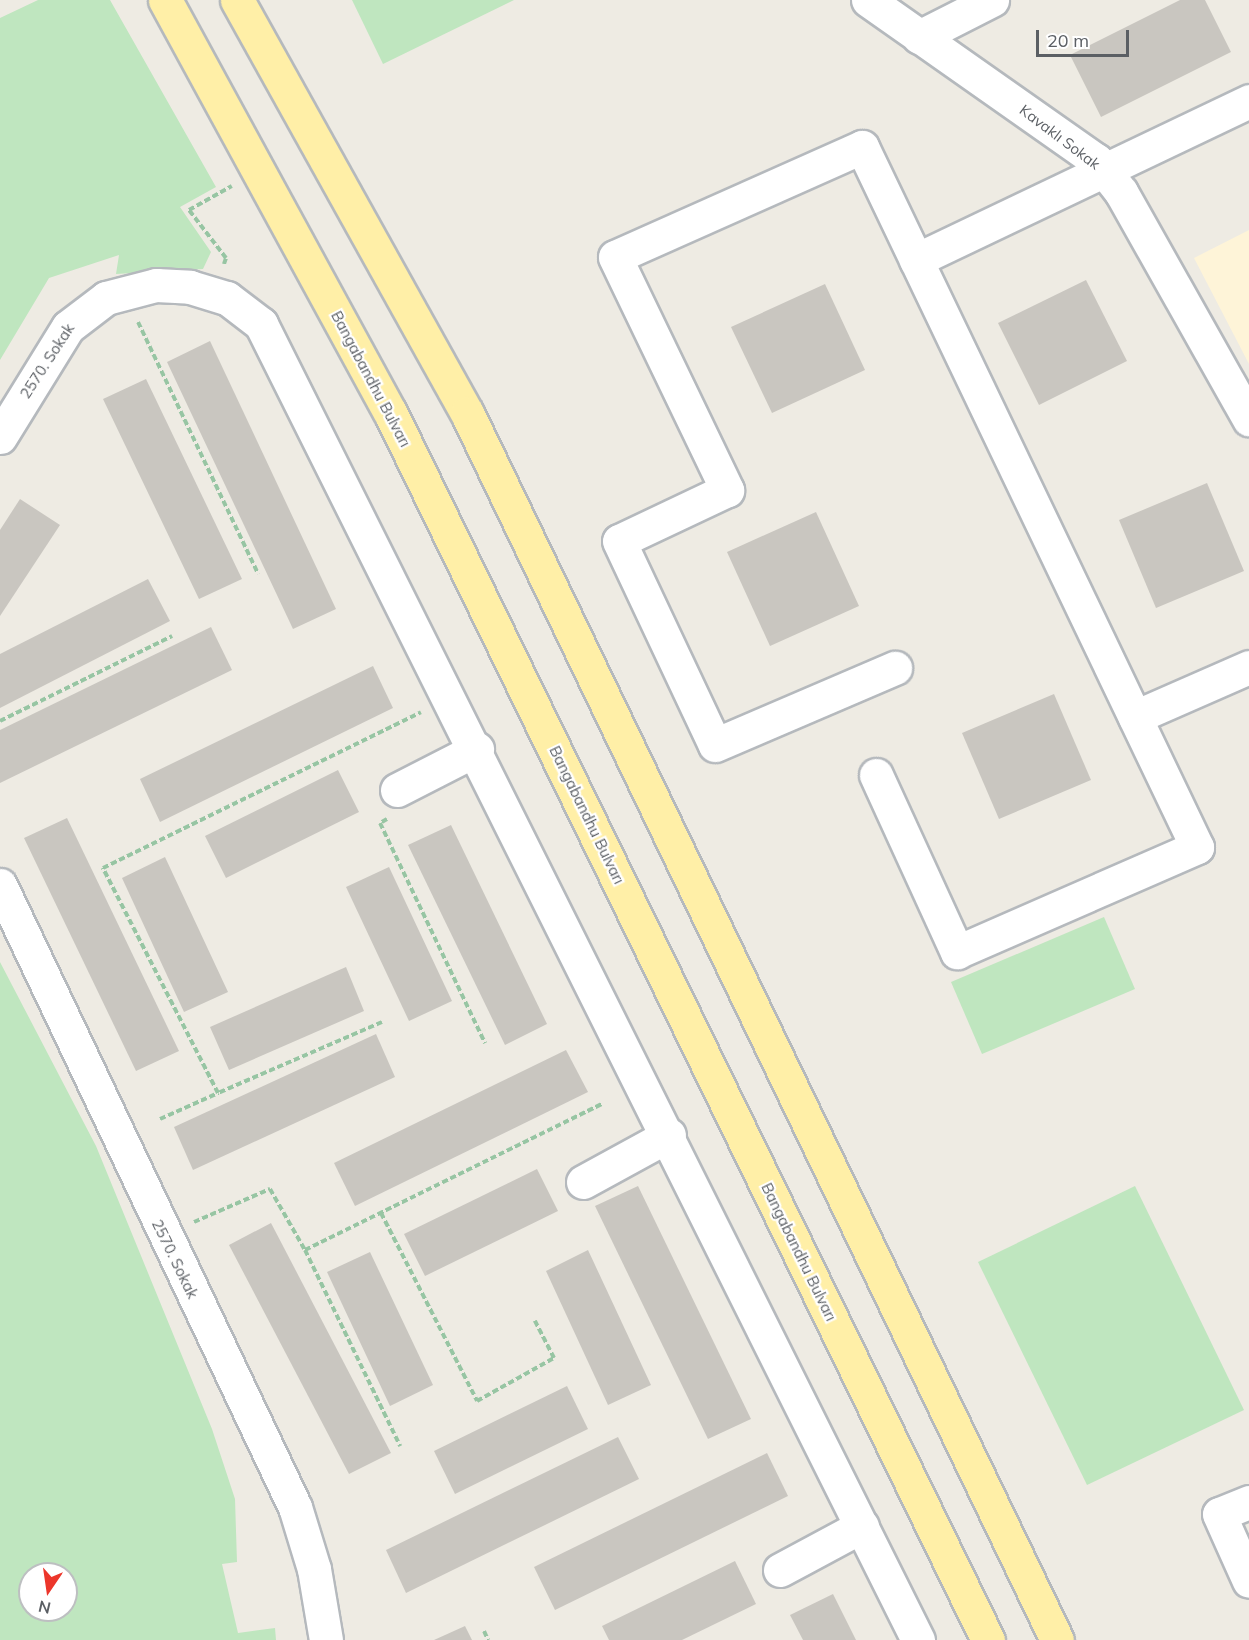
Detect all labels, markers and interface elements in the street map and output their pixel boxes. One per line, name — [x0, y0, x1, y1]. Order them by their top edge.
scale bar — [1039, 18, 1132, 56]
text: 20 m — [1047, 29, 1089, 52]
street label: Kavaklı Sokak — [1016, 101, 1104, 173]
street label: Bangabandhu Bulvarı — [328, 308, 414, 450]
street label: 2570. Sokak — [16, 320, 78, 402]
street label: Bangabandhu Bulvarı — [546, 743, 628, 887]
street label: Bangabandhu Bulvarı — [758, 1180, 840, 1324]
street label: 2570. Sokak — [148, 1217, 202, 1301]
north arrow — [18, 1562, 78, 1622]
text: N — [36, 1596, 53, 1619]

